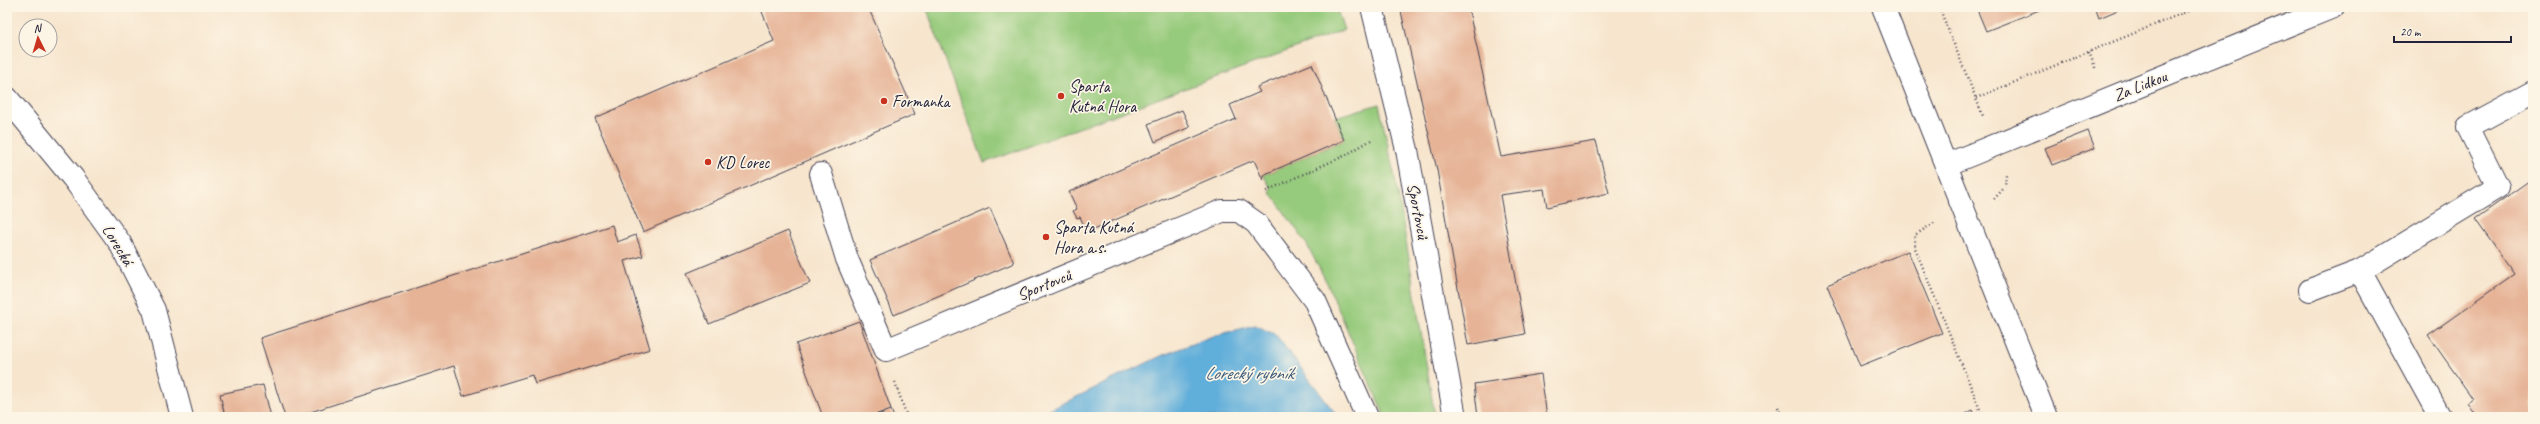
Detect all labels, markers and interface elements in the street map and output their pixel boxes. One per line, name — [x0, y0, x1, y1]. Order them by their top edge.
north arrow — [18, 18, 58, 58]
scale bar — [2394, 18, 2511, 44]
text: N — [33, 21, 43, 35]
text: 20 m — [2400, 24, 2422, 40]
street label: Za Lidkou — [2110, 65, 2171, 106]
place label: Sparta Kutná Hora — [1069, 76, 1137, 117]
place label: Formanka — [892, 91, 952, 112]
marker: Sparta Kutná Hora — [1056, 91, 1066, 101]
marker: Formanka — [879, 96, 889, 106]
place label: KD Lorec — [716, 152, 770, 173]
marker: KD Lorec — [703, 157, 713, 167]
street label: Sportovců — [1402, 181, 1434, 242]
place label: Sparta Kutná Hora a.s. — [1054, 217, 1135, 258]
street label: Lorecká — [98, 221, 139, 271]
marker: Sparta Kutná Hora a.s. — [1041, 232, 1051, 242]
street label: Sportovců — [1014, 264, 1076, 305]
water label: Lorecký rybník — [1205, 362, 1297, 384]

